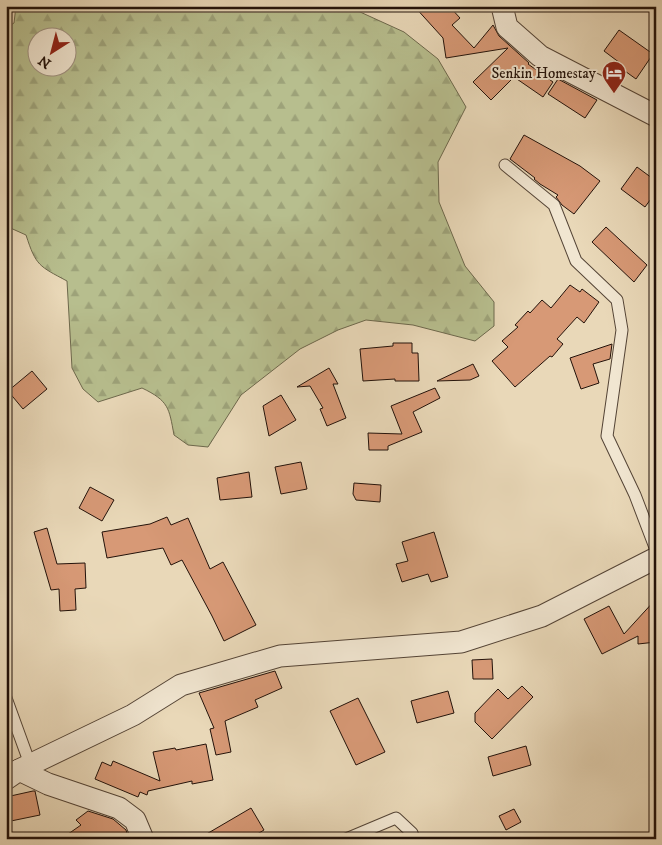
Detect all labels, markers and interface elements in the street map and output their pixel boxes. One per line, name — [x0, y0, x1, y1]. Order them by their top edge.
north arrow — [28, 28, 78, 78]
text: N — [35, 51, 55, 72]
hotel icon: Senkin Homestay — [601, 60, 627, 94]
place label: Senkin Homestay — [491, 64, 597, 83]

